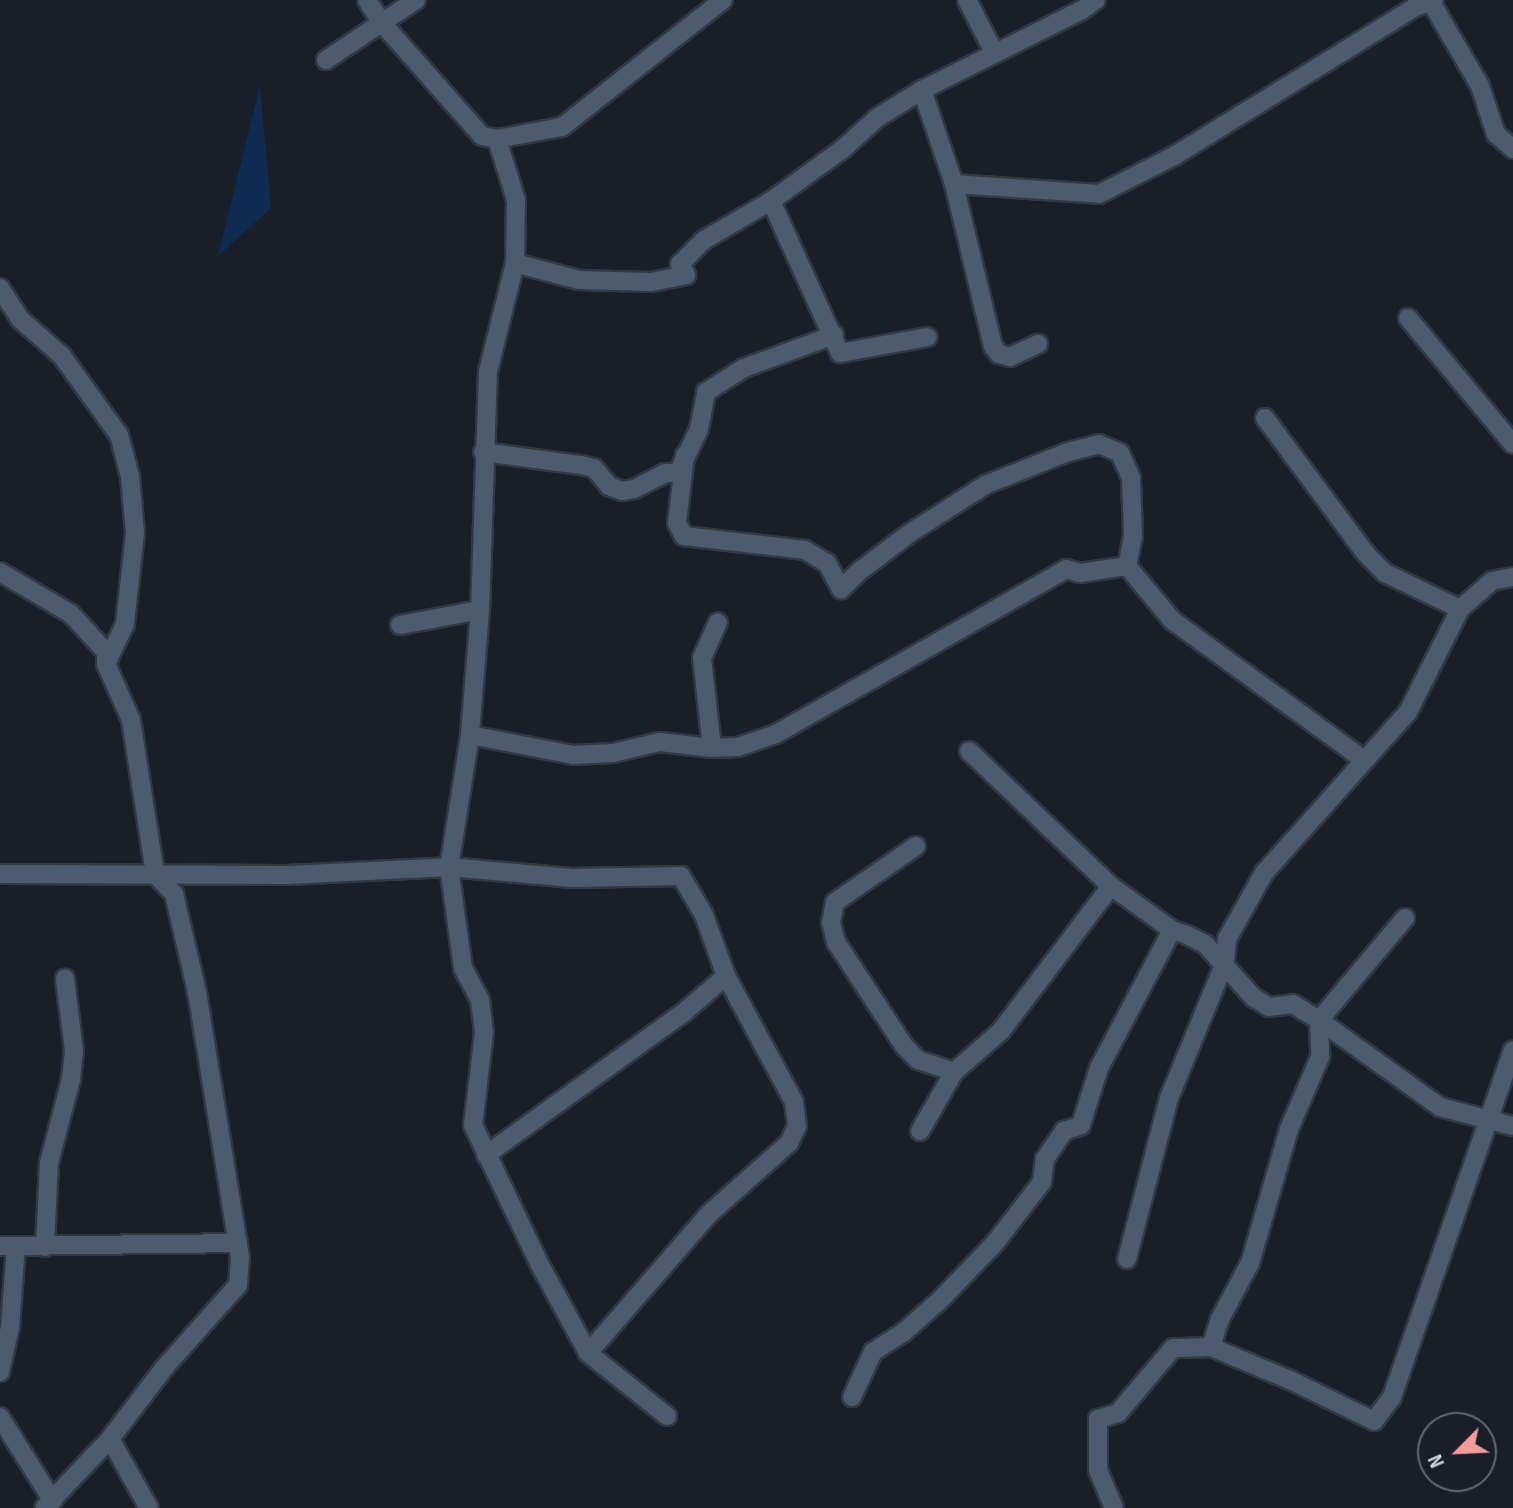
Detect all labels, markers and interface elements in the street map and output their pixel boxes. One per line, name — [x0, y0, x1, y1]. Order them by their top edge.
north arrow — [1417, 1412, 1497, 1492]
text: N — [1422, 1450, 1451, 1472]

